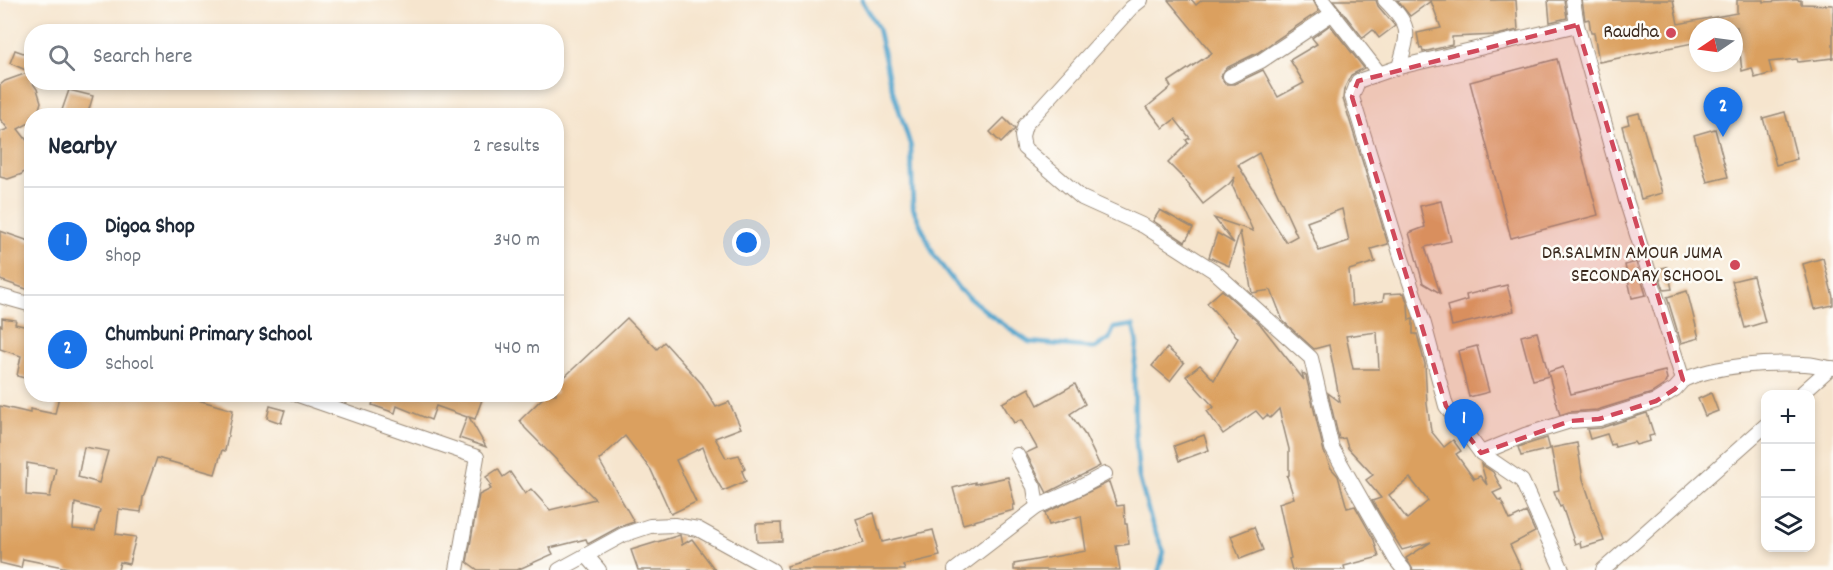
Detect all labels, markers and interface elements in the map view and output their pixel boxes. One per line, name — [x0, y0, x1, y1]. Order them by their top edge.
north arrow — [1689, 18, 1743, 72]
place label: Raudha — [1603, 19, 1660, 47]
search box — [24, 24, 564, 90]
marker: Raudha — [1664, 26, 1678, 40]
icon: search — [45, 41, 78, 74]
text: Search here — [93, 42, 192, 73]
pin: 2 — [1704, 88, 1742, 137]
text: Nearby — [48, 129, 116, 166]
text: 2 results — [473, 133, 540, 161]
text: Digoa Shop — [105, 212, 195, 243]
text: 1 — [65, 227, 70, 255]
text: 340 m — [494, 227, 540, 255]
your location — [732, 228, 761, 257]
place label: DR.SALMIN AMOUR JUMA SECONDARY SCHOOL — [1542, 240, 1723, 291]
text: Shop — [105, 243, 141, 271]
marker: DR.SALMIN AMOUR JUMA SECONDARY SCHOOL — [1728, 258, 1742, 272]
text: Chumbuni Primary School — [105, 320, 312, 351]
text: 2 — [63, 335, 72, 363]
text: 440 m — [494, 335, 540, 363]
text: School — [105, 351, 154, 379]
map controls — [1761, 390, 1815, 552]
button: + — [1761, 390, 1815, 444]
pin: 1 — [1444, 400, 1484, 449]
button: − — [1761, 444, 1815, 498]
button: layers — [1761, 498, 1815, 552]

